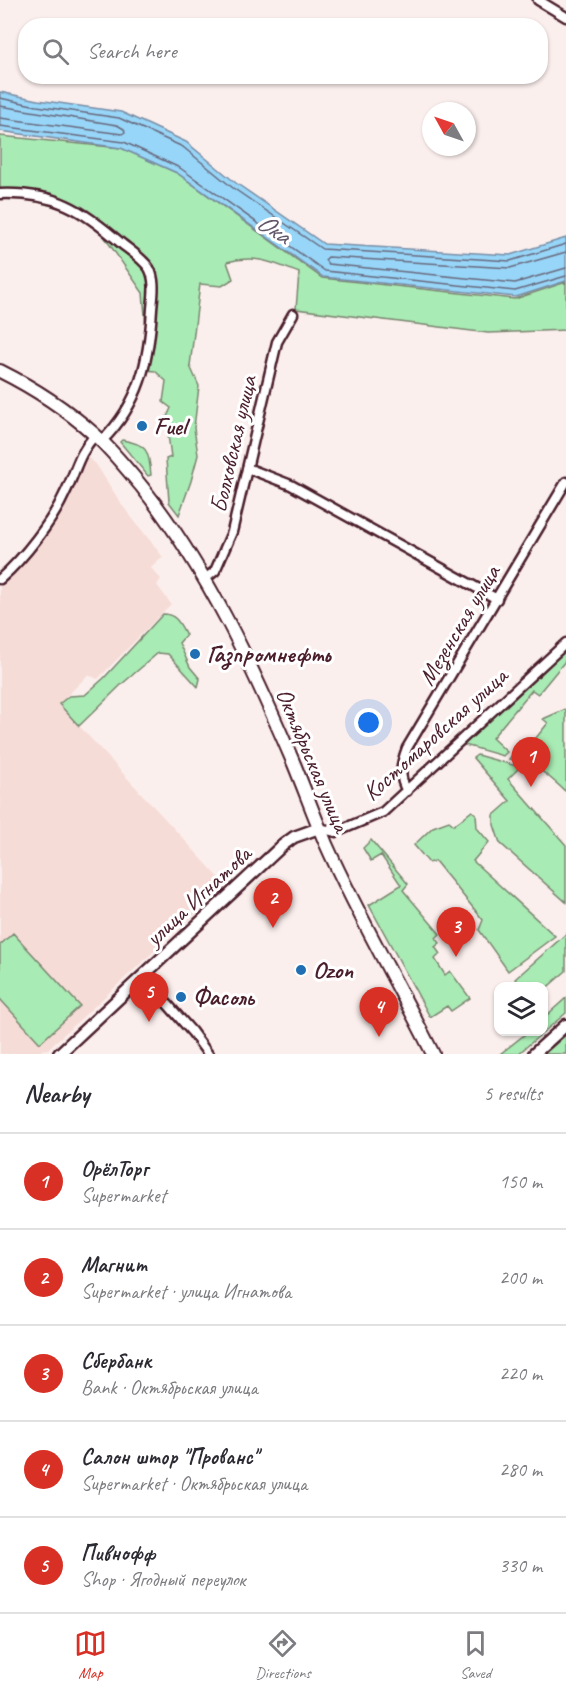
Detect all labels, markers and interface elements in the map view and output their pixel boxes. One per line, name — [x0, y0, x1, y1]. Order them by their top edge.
search box — [18, 18, 548, 84]
icon: search — [39, 35, 72, 68]
text: Search here — [87, 37, 177, 65]
north arrow — [422, 102, 476, 156]
water label: Ока — [251, 205, 299, 253]
street label: Болховская улица — [203, 371, 264, 515]
place label: Fuel — [154, 411, 191, 441]
marker: Fuel — [135, 419, 149, 433]
street label: Мезенская улица — [411, 558, 508, 691]
place label: Газпромнефть — [207, 639, 332, 670]
marker: Газпромнефть — [188, 647, 202, 661]
street label: Костомаровская улица — [356, 660, 515, 807]
street label: Октябрьская улица — [269, 684, 358, 838]
your location — [354, 708, 383, 737]
pin: 1 — [512, 738, 550, 787]
street label: улица Игнатова — [137, 838, 259, 954]
pin: 2 — [254, 878, 292, 928]
pin: 3 — [436, 908, 476, 957]
place label: Ozon — [313, 955, 354, 985]
marker: Ozon — [294, 963, 308, 977]
pin: 5 — [130, 972, 168, 1022]
place label: Фасоль — [193, 982, 256, 1012]
map controls — [494, 982, 548, 1036]
button: layers — [494, 982, 548, 1036]
pin: 4 — [360, 988, 398, 1037]
marker: Фасоль — [174, 990, 188, 1004]
text: Nearby — [24, 1077, 89, 1110]
text: 5 results — [483, 1081, 542, 1106]
text: ОрёлТорг — [81, 1155, 148, 1183]
text: 1 — [39, 1169, 48, 1194]
text: 150 m — [499, 1169, 542, 1194]
text: Supermarket — [81, 1183, 166, 1208]
text: Магнит — [81, 1251, 147, 1279]
text: 2 — [39, 1265, 48, 1290]
text: 200 m — [499, 1265, 542, 1290]
text: Supermarket · улица Игнатова — [81, 1279, 291, 1304]
text: Сбербанк — [81, 1347, 151, 1375]
text: 3 — [39, 1361, 48, 1386]
text: 220 m — [499, 1361, 542, 1386]
text: Bank · Октябрьская улица — [81, 1375, 258, 1400]
text: Салон штор "Прованс" — [81, 1443, 258, 1471]
text: 4 — [39, 1457, 48, 1482]
text: 280 m — [499, 1457, 542, 1482]
text: Supermarket · Октябрьская улица — [81, 1471, 307, 1496]
text: Пивнофф — [81, 1539, 155, 1567]
text: 5 — [39, 1553, 48, 1578]
text: 330 m — [499, 1553, 542, 1578]
text: Shop · Ягодный переулок — [81, 1567, 246, 1592]
tab: Map — [74, 1627, 107, 1683]
tab: Directions — [255, 1627, 311, 1683]
tab: Saved — [459, 1627, 492, 1683]

